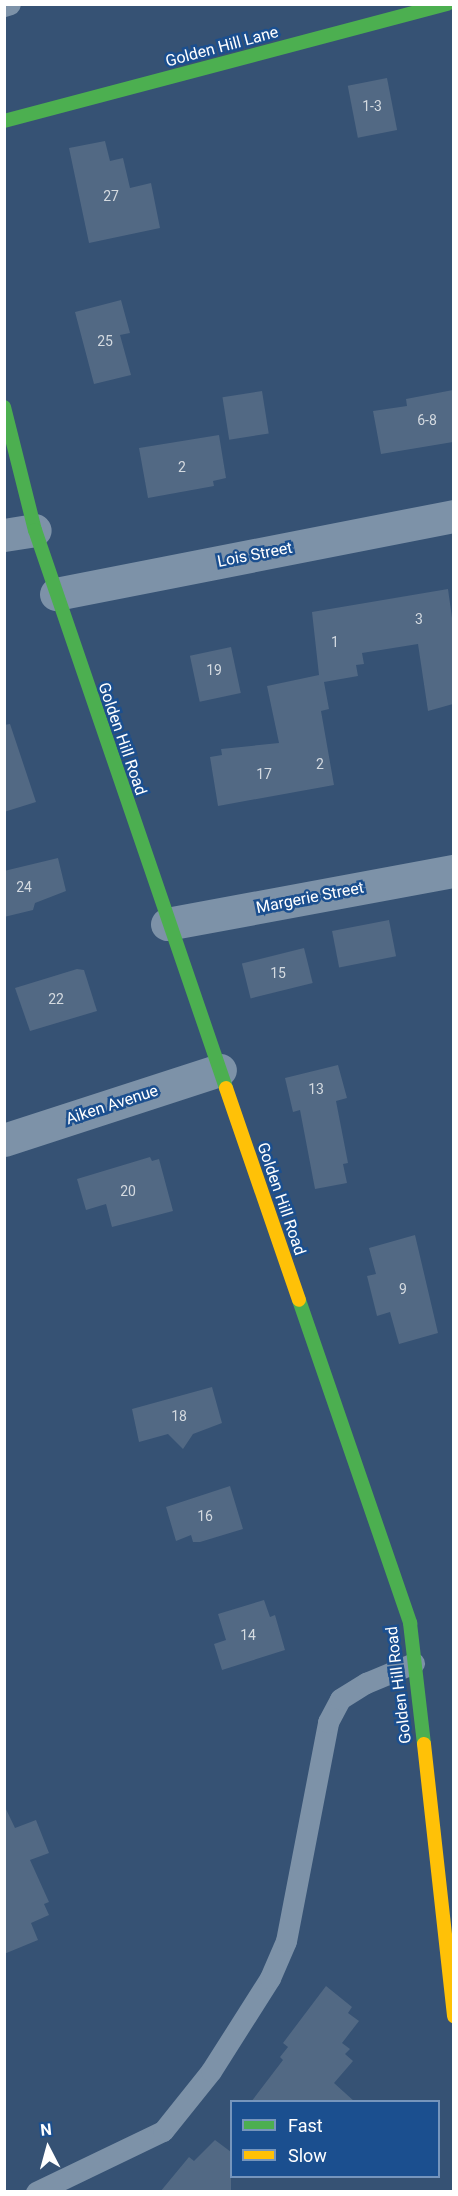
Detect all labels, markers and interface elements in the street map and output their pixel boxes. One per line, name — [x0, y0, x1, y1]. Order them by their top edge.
street label: Golden Hill Lane — [164, 23, 280, 71]
house number: 1-3 — [362, 98, 382, 114]
house number: 27 — [103, 188, 119, 204]
house number: 25 — [97, 333, 113, 349]
house number: 6-8 — [417, 412, 437, 428]
house number: 2 — [178, 459, 186, 475]
street label: Lois Street — [216, 538, 294, 572]
house number: 3 — [415, 611, 423, 627]
house number: 1 — [331, 634, 339, 650]
house number: 19 — [206, 662, 222, 678]
street label: Golden Hill Road — [94, 680, 150, 798]
house number: 2 — [316, 756, 324, 772]
house number: 17 — [256, 766, 272, 782]
street label: Margerie Street — [254, 878, 366, 918]
house number: 24 — [16, 879, 32, 895]
house number: 15 — [270, 965, 286, 981]
house number: 22 — [48, 991, 64, 1007]
street label: Aiken Avenue — [63, 1081, 161, 1129]
house number: 13 — [308, 1081, 324, 1097]
street label: Golden Hill Road — [253, 1140, 309, 1258]
house number: 20 — [120, 1183, 136, 1199]
house number: 9 — [399, 1281, 407, 1297]
house number: 18 — [171, 1408, 187, 1424]
house number: 16 — [197, 1508, 213, 1524]
street label: Golden Hill Road — [382, 1625, 416, 1745]
house number: 14 — [240, 1627, 256, 1643]
legend — [230, 2100, 440, 2178]
text: Fast — [288, 2115, 323, 2136]
north arrow — [18, 2118, 78, 2178]
text: N — [39, 2120, 53, 2140]
text: Slow — [288, 2145, 327, 2166]

